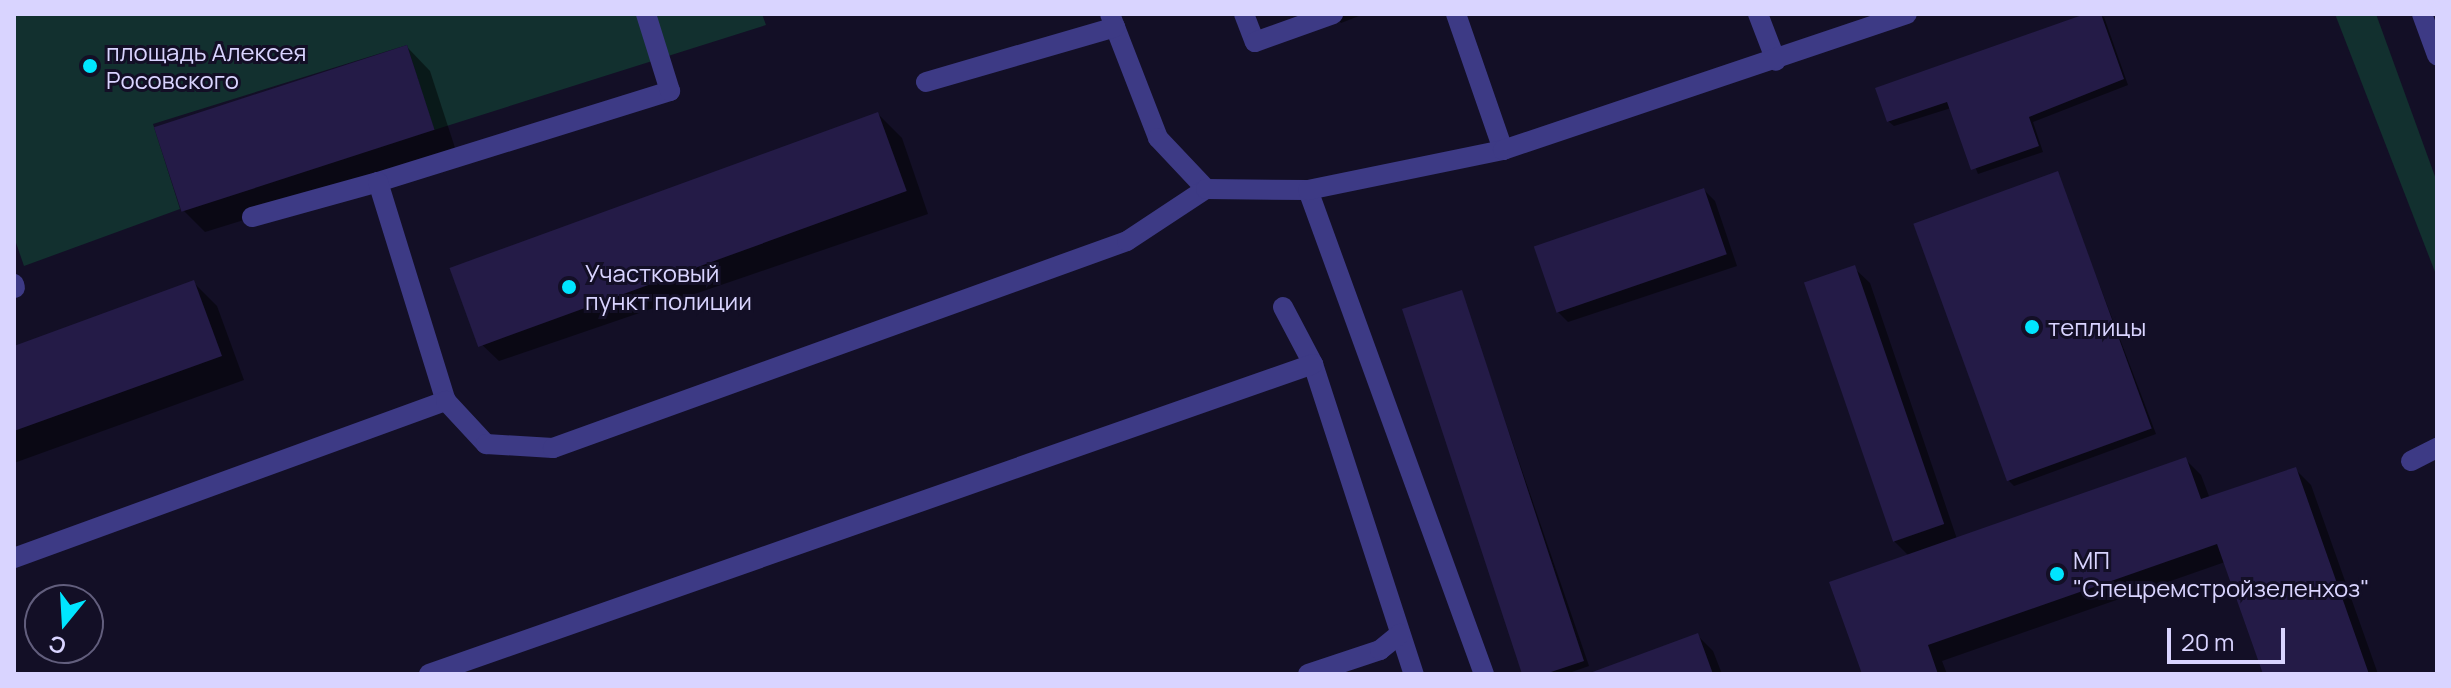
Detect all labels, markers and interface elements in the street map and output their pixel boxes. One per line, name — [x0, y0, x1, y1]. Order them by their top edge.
place label: площадь Алексея Росовского — [106, 38, 306, 94]
marker: площадь Алексея Росовского — [81, 57, 99, 75]
place label: Участковый пункт полиции — [585, 259, 752, 315]
marker: Участковый пункт полиции — [560, 278, 578, 296]
place label: теплицы — [2048, 313, 2146, 341]
marker: теплицы — [2023, 318, 2041, 336]
place label: МП "Спецремстройзеленхоз" — [2073, 546, 2370, 602]
marker: МП "Спецремстройзеленхоз" — [2048, 565, 2066, 583]
north arrow — [24, 584, 104, 664]
scale bar — [2171, 612, 2289, 662]
text: 20 m — [2181, 625, 2234, 658]
text: С — [45, 628, 70, 662]

